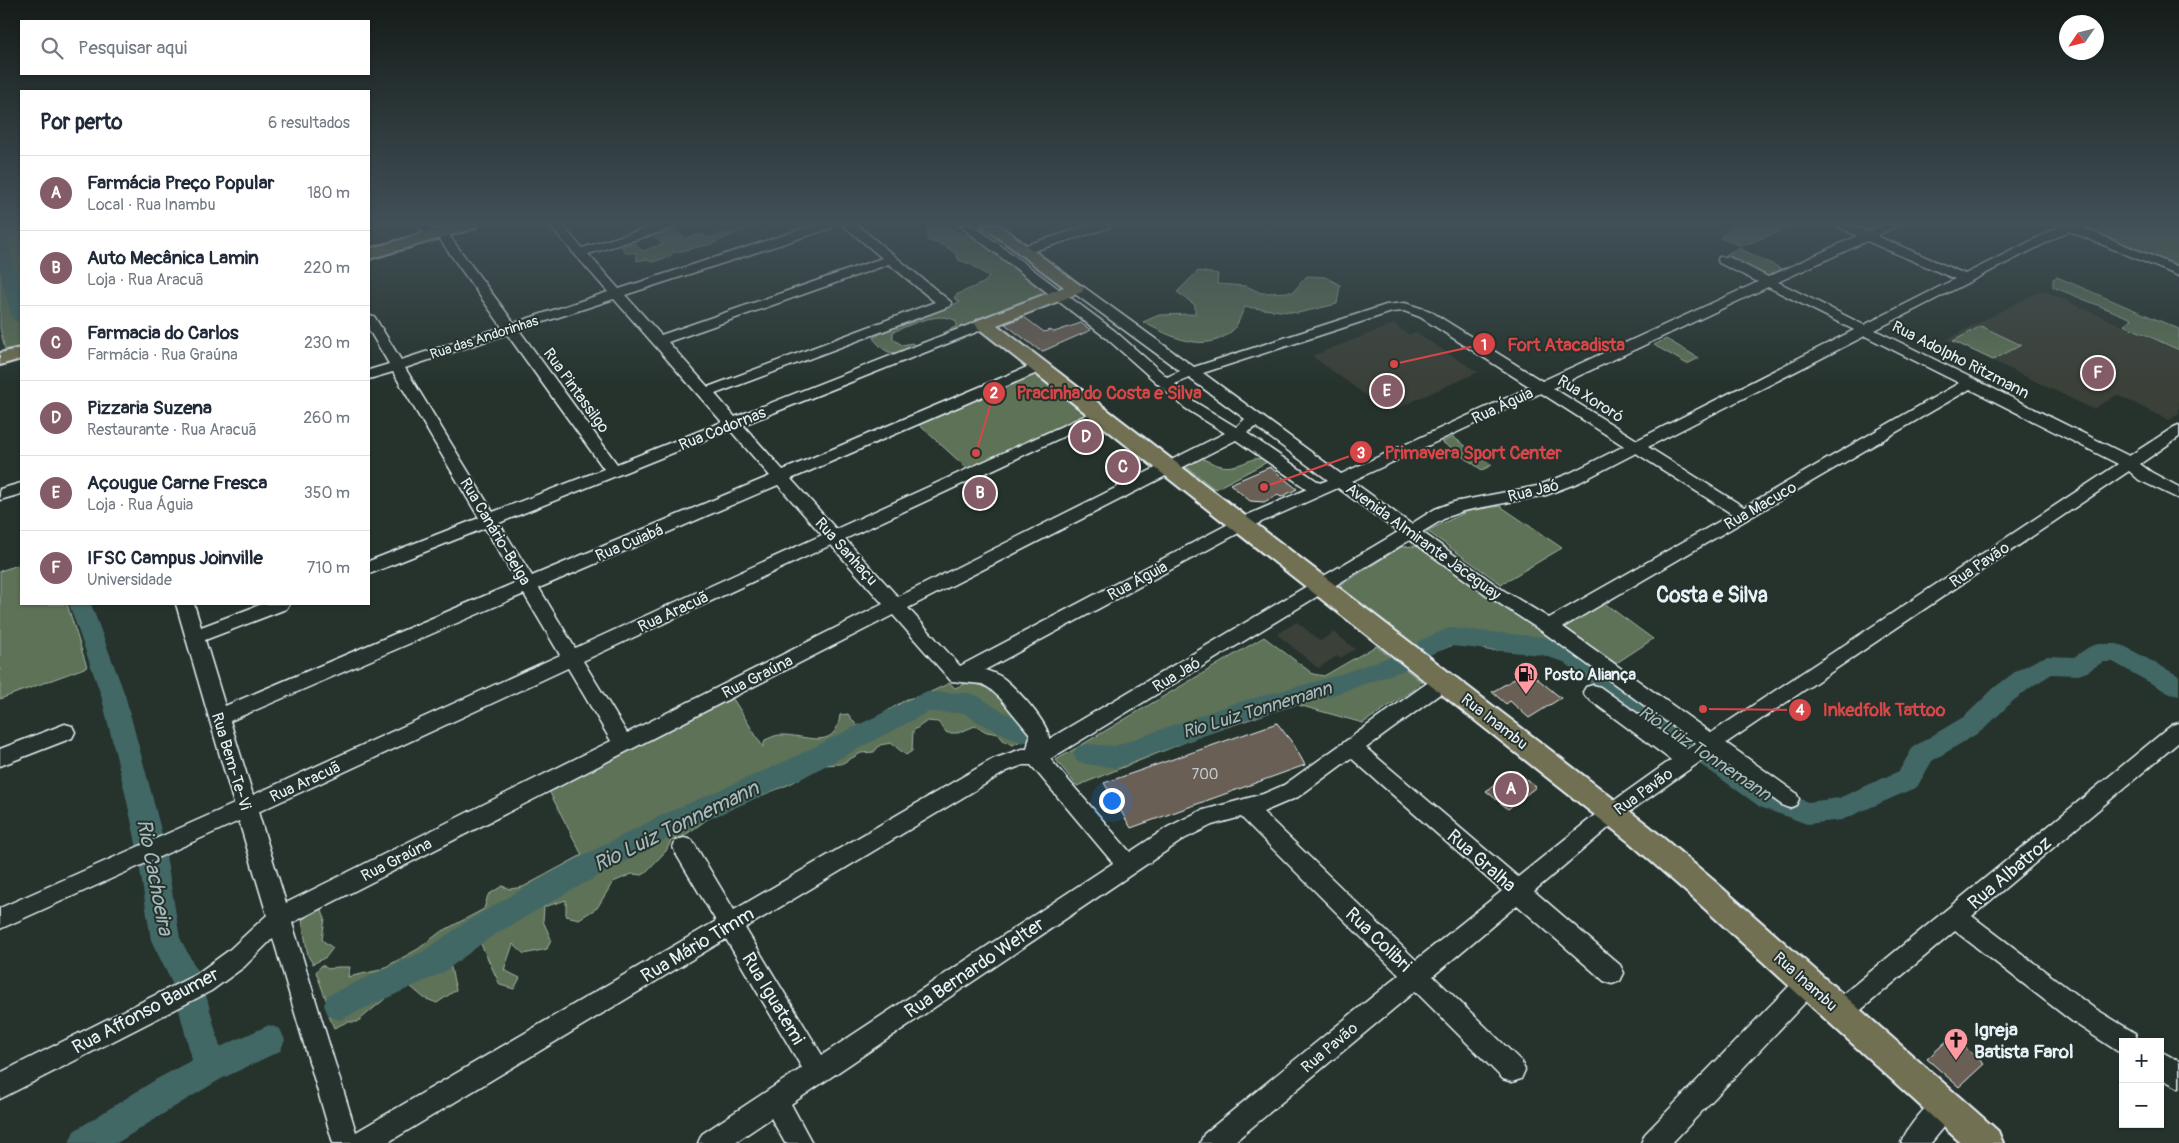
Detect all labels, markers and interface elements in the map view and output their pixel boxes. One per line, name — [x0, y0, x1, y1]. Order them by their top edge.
north arrow — [2059, 15, 2104, 60]
search box — [20, 20, 370, 75]
icon: search — [38, 34, 66, 62]
text: Pesquisar aqui — [78, 36, 187, 60]
text: Por perto — [40, 109, 122, 136]
text: 6 resultados — [268, 113, 350, 133]
text: Farmácia Preço Popular — [87, 171, 274, 195]
text: A — [51, 183, 61, 203]
text: 180 m — [307, 183, 350, 203]
text: Local · Rua Inambu — [87, 195, 215, 215]
text: Auto Mecânica Lamin — [87, 246, 259, 270]
text: B — [51, 258, 61, 278]
text: 220 m — [304, 258, 350, 278]
text: Loja · Rua Aracuã — [87, 270, 204, 290]
street label: Rua das Andorinhas — [428, 312, 541, 363]
street label: Rua Adolpho Ritzmann — [1888, 317, 2033, 403]
text: Farmacia do Carlos — [87, 321, 238, 345]
callout: Fort Atacadista — [1472, 328, 1634, 361]
text: C — [51, 333, 61, 353]
text: 230 m — [304, 333, 350, 353]
text: Fort Atacadista — [1507, 334, 1625, 357]
text: 1 — [1481, 336, 1487, 355]
street label: Rua Pintassilgo — [539, 344, 614, 437]
text: Farmácia · Rua Graúna — [87, 345, 238, 365]
pin: F — [2082, 354, 2114, 392]
street label: Rua Xororó — [1554, 371, 1627, 427]
pin: E — [1371, 372, 1403, 410]
callout: Pracinha do Costa e Silva — [981, 377, 1211, 410]
text: Pracinha do Costa e Silva — [1016, 382, 1202, 405]
street label: Rua Águia — [1469, 383, 1536, 429]
text: 2 — [990, 384, 998, 403]
text: Pizzaria Suzena — [87, 396, 212, 420]
street label: Rua Codornas — [676, 402, 769, 455]
text: D — [51, 408, 61, 428]
text: 260 m — [303, 408, 350, 428]
pin: D — [1070, 418, 1102, 456]
text: Restaurante · Rua Aracuã — [87, 420, 257, 440]
callout: Primavera Sport Center — [1349, 436, 1571, 469]
text: Primavera Sport Center — [1384, 442, 1562, 465]
text: 3 — [1357, 444, 1365, 463]
pin: C — [1107, 448, 1139, 486]
text: Açougue Carne Fresca — [87, 471, 267, 495]
street label: Rua Canário-Belga — [455, 474, 535, 589]
pin: B — [964, 474, 996, 512]
street label: Rua Jaó — [1506, 475, 1561, 507]
street label: Rua Macuco — [1721, 477, 1801, 535]
street label: Avenida Almirante Jaceguay — [1342, 479, 1505, 605]
text: E — [52, 483, 60, 503]
text: 350 m — [304, 483, 350, 503]
text: Loja · Rua Águia — [87, 495, 193, 515]
street label: Rua Sanhaçu — [810, 513, 882, 590]
street label: Rua Cuiabá — [592, 520, 666, 566]
street label: Rua Pavão — [1946, 537, 2014, 592]
text: IFSC Campus Joinville — [87, 546, 263, 570]
street label: Rua Águia — [1104, 557, 1171, 605]
text: F — [51, 558, 61, 578]
text: 710 m — [307, 558, 350, 578]
text: Universidade — [87, 570, 172, 590]
district label: Costa e Silva — [1656, 582, 1768, 609]
street label: Rua Aracuã — [635, 587, 712, 637]
street label: Rua Graúna — [719, 651, 796, 703]
street label: Rua Jaó — [1149, 653, 1204, 697]
fuel station icon: Posto Aliança — [1513, 661, 1539, 695]
place label: Posto Aliança — [1544, 665, 1636, 685]
water label: Rio Luiz Tonnemann — [1180, 677, 1335, 744]
street label: Rua Inambu — [1457, 689, 1532, 754]
callout: Inkedfolk Tattoo — [1787, 694, 1955, 727]
text: Inkedfolk Tattoo — [1823, 699, 1946, 722]
water label: Rio Luiz Tonnemann — [1634, 701, 1776, 807]
text: 4 — [1796, 701, 1805, 720]
street label: Rua Bem-Te-Vi — [207, 710, 255, 813]
street label: Rua Aracuã — [267, 757, 344, 807]
street label: Rua Pavão — [1610, 764, 1677, 820]
house number: 700 — [1192, 766, 1218, 783]
pin: A — [1495, 770, 1527, 808]
water label: Rio Luiz Tonnemann — [589, 774, 764, 878]
your location — [1099, 788, 1125, 814]
water label: Rio Cachoeira — [130, 817, 179, 939]
street label: Rua Gralha — [1442, 824, 1521, 897]
street label: Rua Albatroz — [1963, 831, 2057, 915]
street label: Rua Graúna — [358, 834, 435, 886]
street label: Rua Mário Timm — [637, 902, 759, 988]
street label: Rua Colibri — [1340, 902, 1416, 977]
street label: Rua Bernardo Welter — [900, 912, 1049, 1024]
street label: Rua Iguatemi — [736, 948, 810, 1049]
street label: Rua Inambu — [1769, 948, 1842, 1016]
street label: Rua Affonso Baumer — [68, 962, 223, 1060]
street label: Rua Pavão — [1297, 1018, 1362, 1077]
place label: Igreja Batista Farol — [1974, 1018, 2073, 1064]
church icon: Igreja Batista Farol — [1943, 1027, 1969, 1061]
map controls — [2119, 1038, 2164, 1128]
button: + — [2119, 1038, 2164, 1083]
button: − — [2119, 1083, 2164, 1128]

